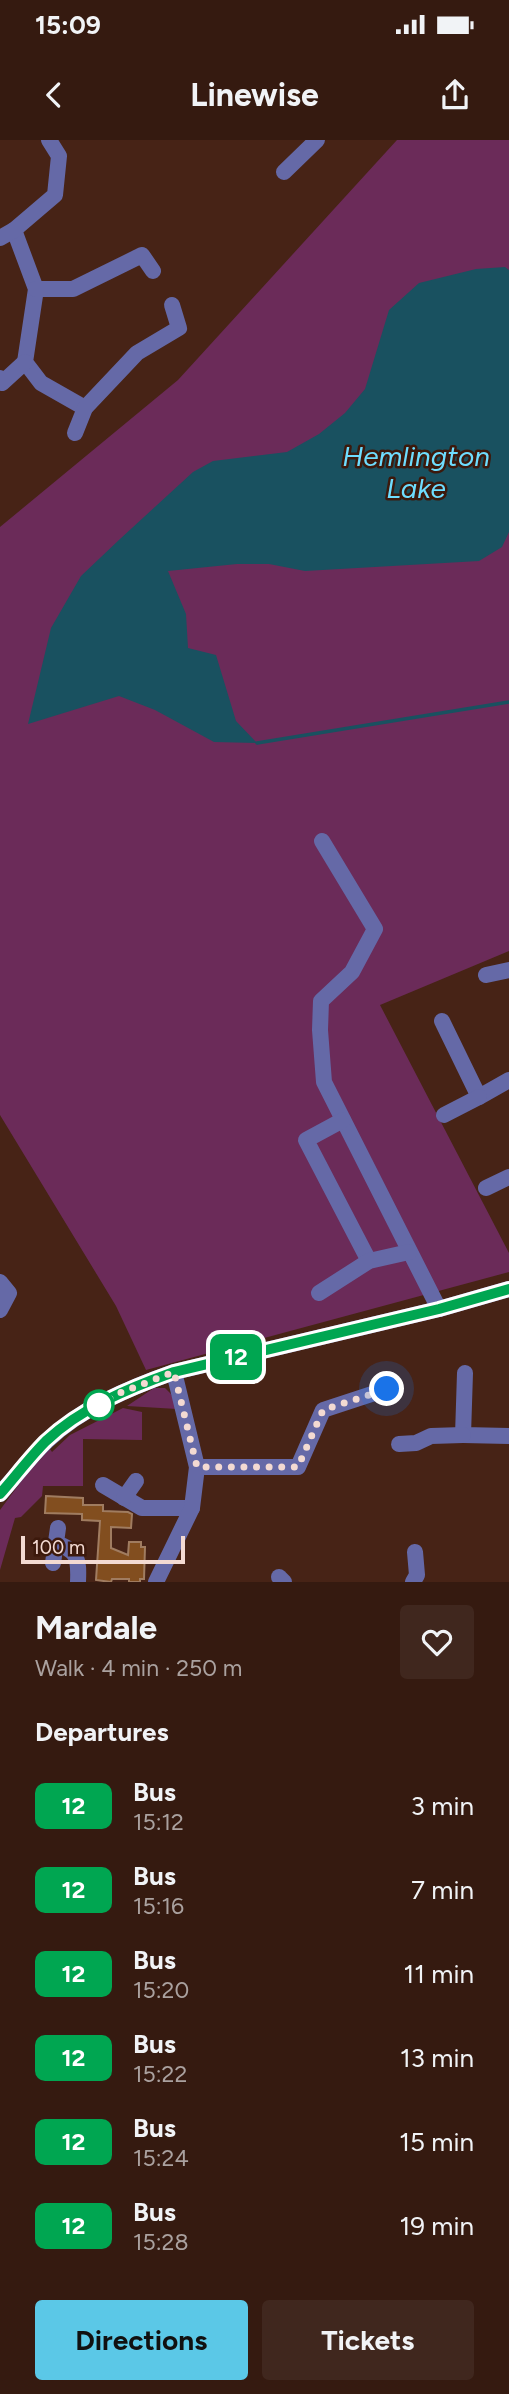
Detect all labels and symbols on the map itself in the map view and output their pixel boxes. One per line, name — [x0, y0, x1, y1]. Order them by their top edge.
water label: Hemlington Lake — [342, 439, 490, 505]
line badge: 12 — [204, 1334, 268, 1380]
your location — [369, 1371, 404, 1406]
unlabelled marker — [84, 1390, 114, 1420]
scale bar — [21, 1533, 186, 1565]

